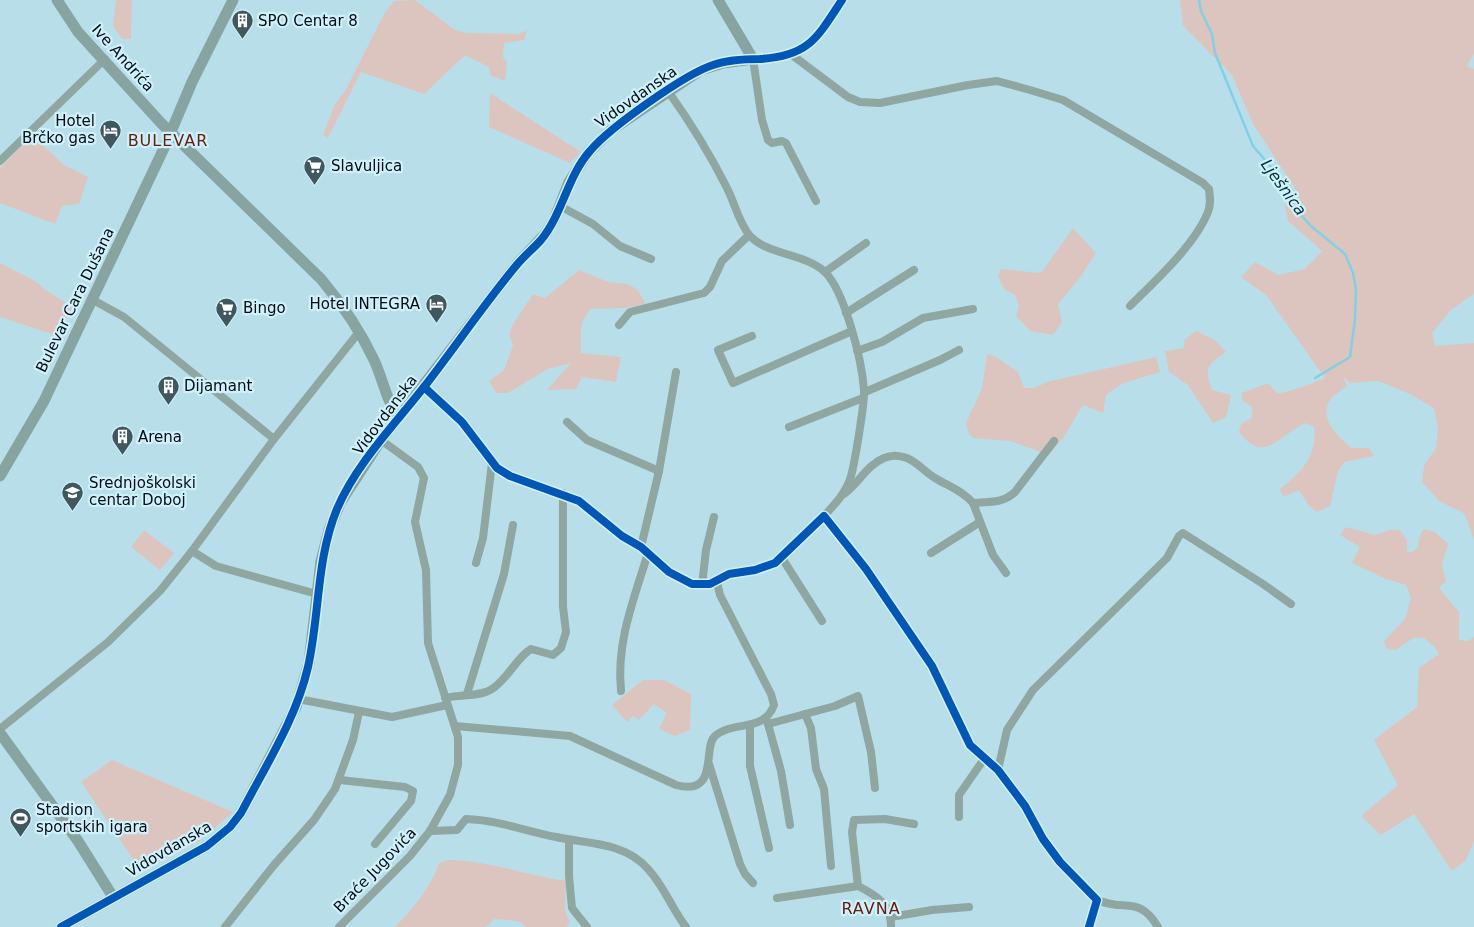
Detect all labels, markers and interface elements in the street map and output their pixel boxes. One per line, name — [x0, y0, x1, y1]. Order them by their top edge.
building icon: SPO Centar 8 — [230, 9, 254, 40]
place label: SPO Centar 8 — [258, 12, 358, 30]
street label: Ive Andrića — [88, 21, 158, 95]
street label: Vidovdanska — [592, 62, 680, 132]
place label: Hotel Brčko gas — [22, 112, 95, 147]
hotel icon: Hotel Brčko gas — [99, 118, 123, 149]
district label: BULEVAR — [128, 131, 208, 150]
supermarket icon: Slavuljica — [303, 154, 327, 185]
water label: Lješnica — [1257, 156, 1310, 219]
place label: Slavuljica — [331, 157, 402, 175]
street label: Bulevar Cara Dušana — [32, 225, 118, 375]
hotel icon: Hotel INTEGRA — [424, 292, 448, 323]
place label: Hotel INTEGRA — [310, 295, 421, 313]
supermarket icon: Bingo — [215, 296, 239, 327]
place label: Bingo — [243, 299, 286, 317]
street label: Vidovdanska — [349, 372, 421, 458]
building icon: Dijamant — [156, 374, 180, 405]
place label: Dijamant — [184, 377, 252, 395]
building icon: Arena — [110, 425, 134, 456]
place label: Arena — [138, 428, 182, 446]
place label: Srednjoškolski centar Doboj — [89, 474, 196, 509]
school or university icon: Srednjoškolski centar Doboj — [61, 480, 85, 511]
place label: Stadion sportskih igara — [36, 801, 148, 836]
sports icon: Stadion sportskih igara — [8, 807, 32, 838]
street label: Vidovdanska — [123, 817, 215, 881]
street label: Braće Jugovića — [330, 824, 420, 916]
district label: RAVNA — [841, 899, 901, 918]

